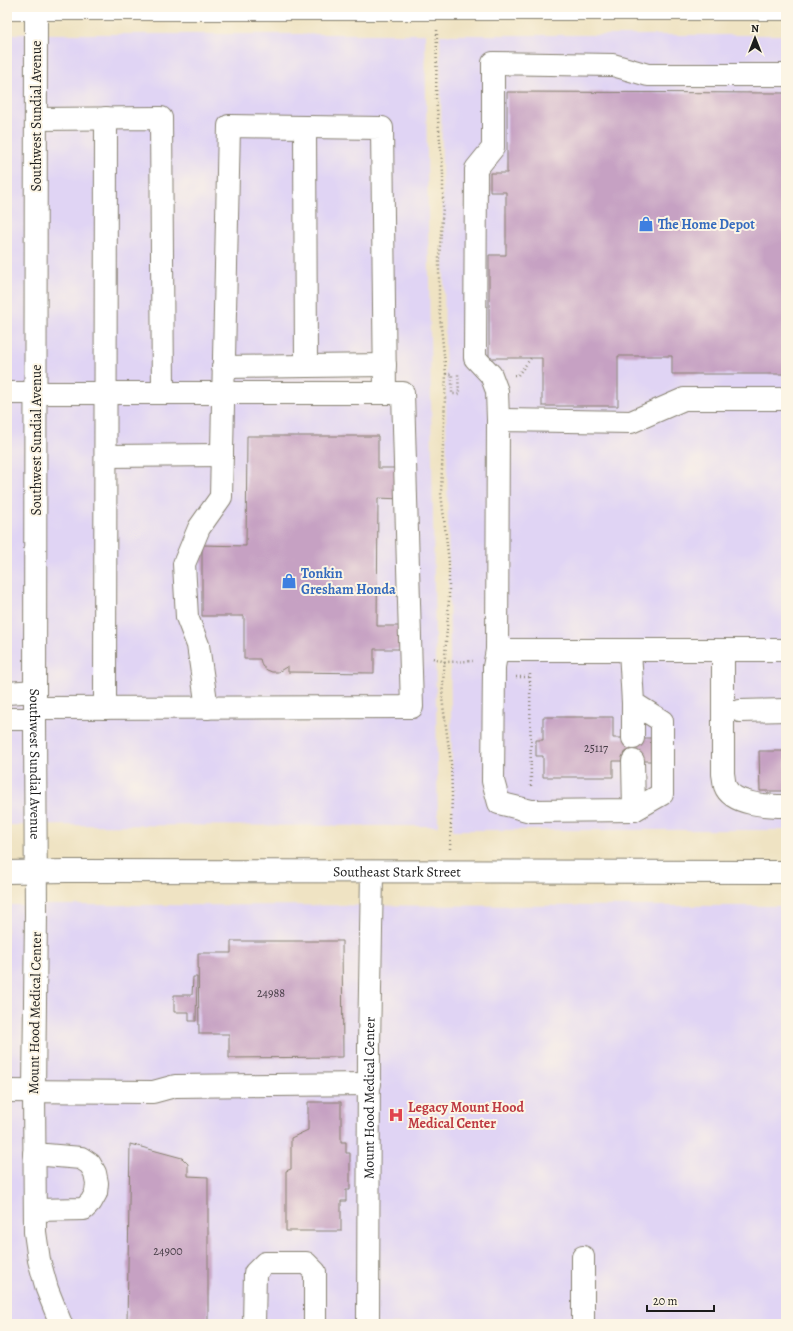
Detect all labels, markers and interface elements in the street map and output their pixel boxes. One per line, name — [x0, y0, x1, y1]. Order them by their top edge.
north arrow — [735, 18, 775, 58]
text: N — [751, 21, 759, 36]
street label: Southwest Sundial Avenue — [27, 41, 46, 192]
shop icon: The Home Depot — [637, 215, 655, 233]
place label: The Home Depot — [658, 215, 755, 234]
street label: Southwest Sundial Avenue — [27, 365, 46, 516]
place label: Tonkin Gresham Honda — [301, 564, 396, 599]
shop icon: Tonkin Gresham Honda — [280, 572, 298, 590]
street label: Southwest Sundial Avenue — [25, 688, 45, 840]
house number: 25117 — [584, 740, 609, 756]
street label: Southeast Stark Street — [333, 862, 461, 881]
street label: Mount Hood Medical Center — [24, 931, 46, 1094]
house number: 24988 — [257, 985, 285, 1001]
street label: Mount Hood Medical Center — [359, 1016, 379, 1179]
place label: Legacy Mount Hood Medical Center — [408, 1098, 524, 1133]
hospital icon: Legacy Mount Hood Medical Center — [387, 1106, 405, 1124]
house number: 24900 — [153, 1243, 183, 1259]
scale bar — [647, 1287, 714, 1313]
text: 20 m — [653, 1293, 677, 1309]

